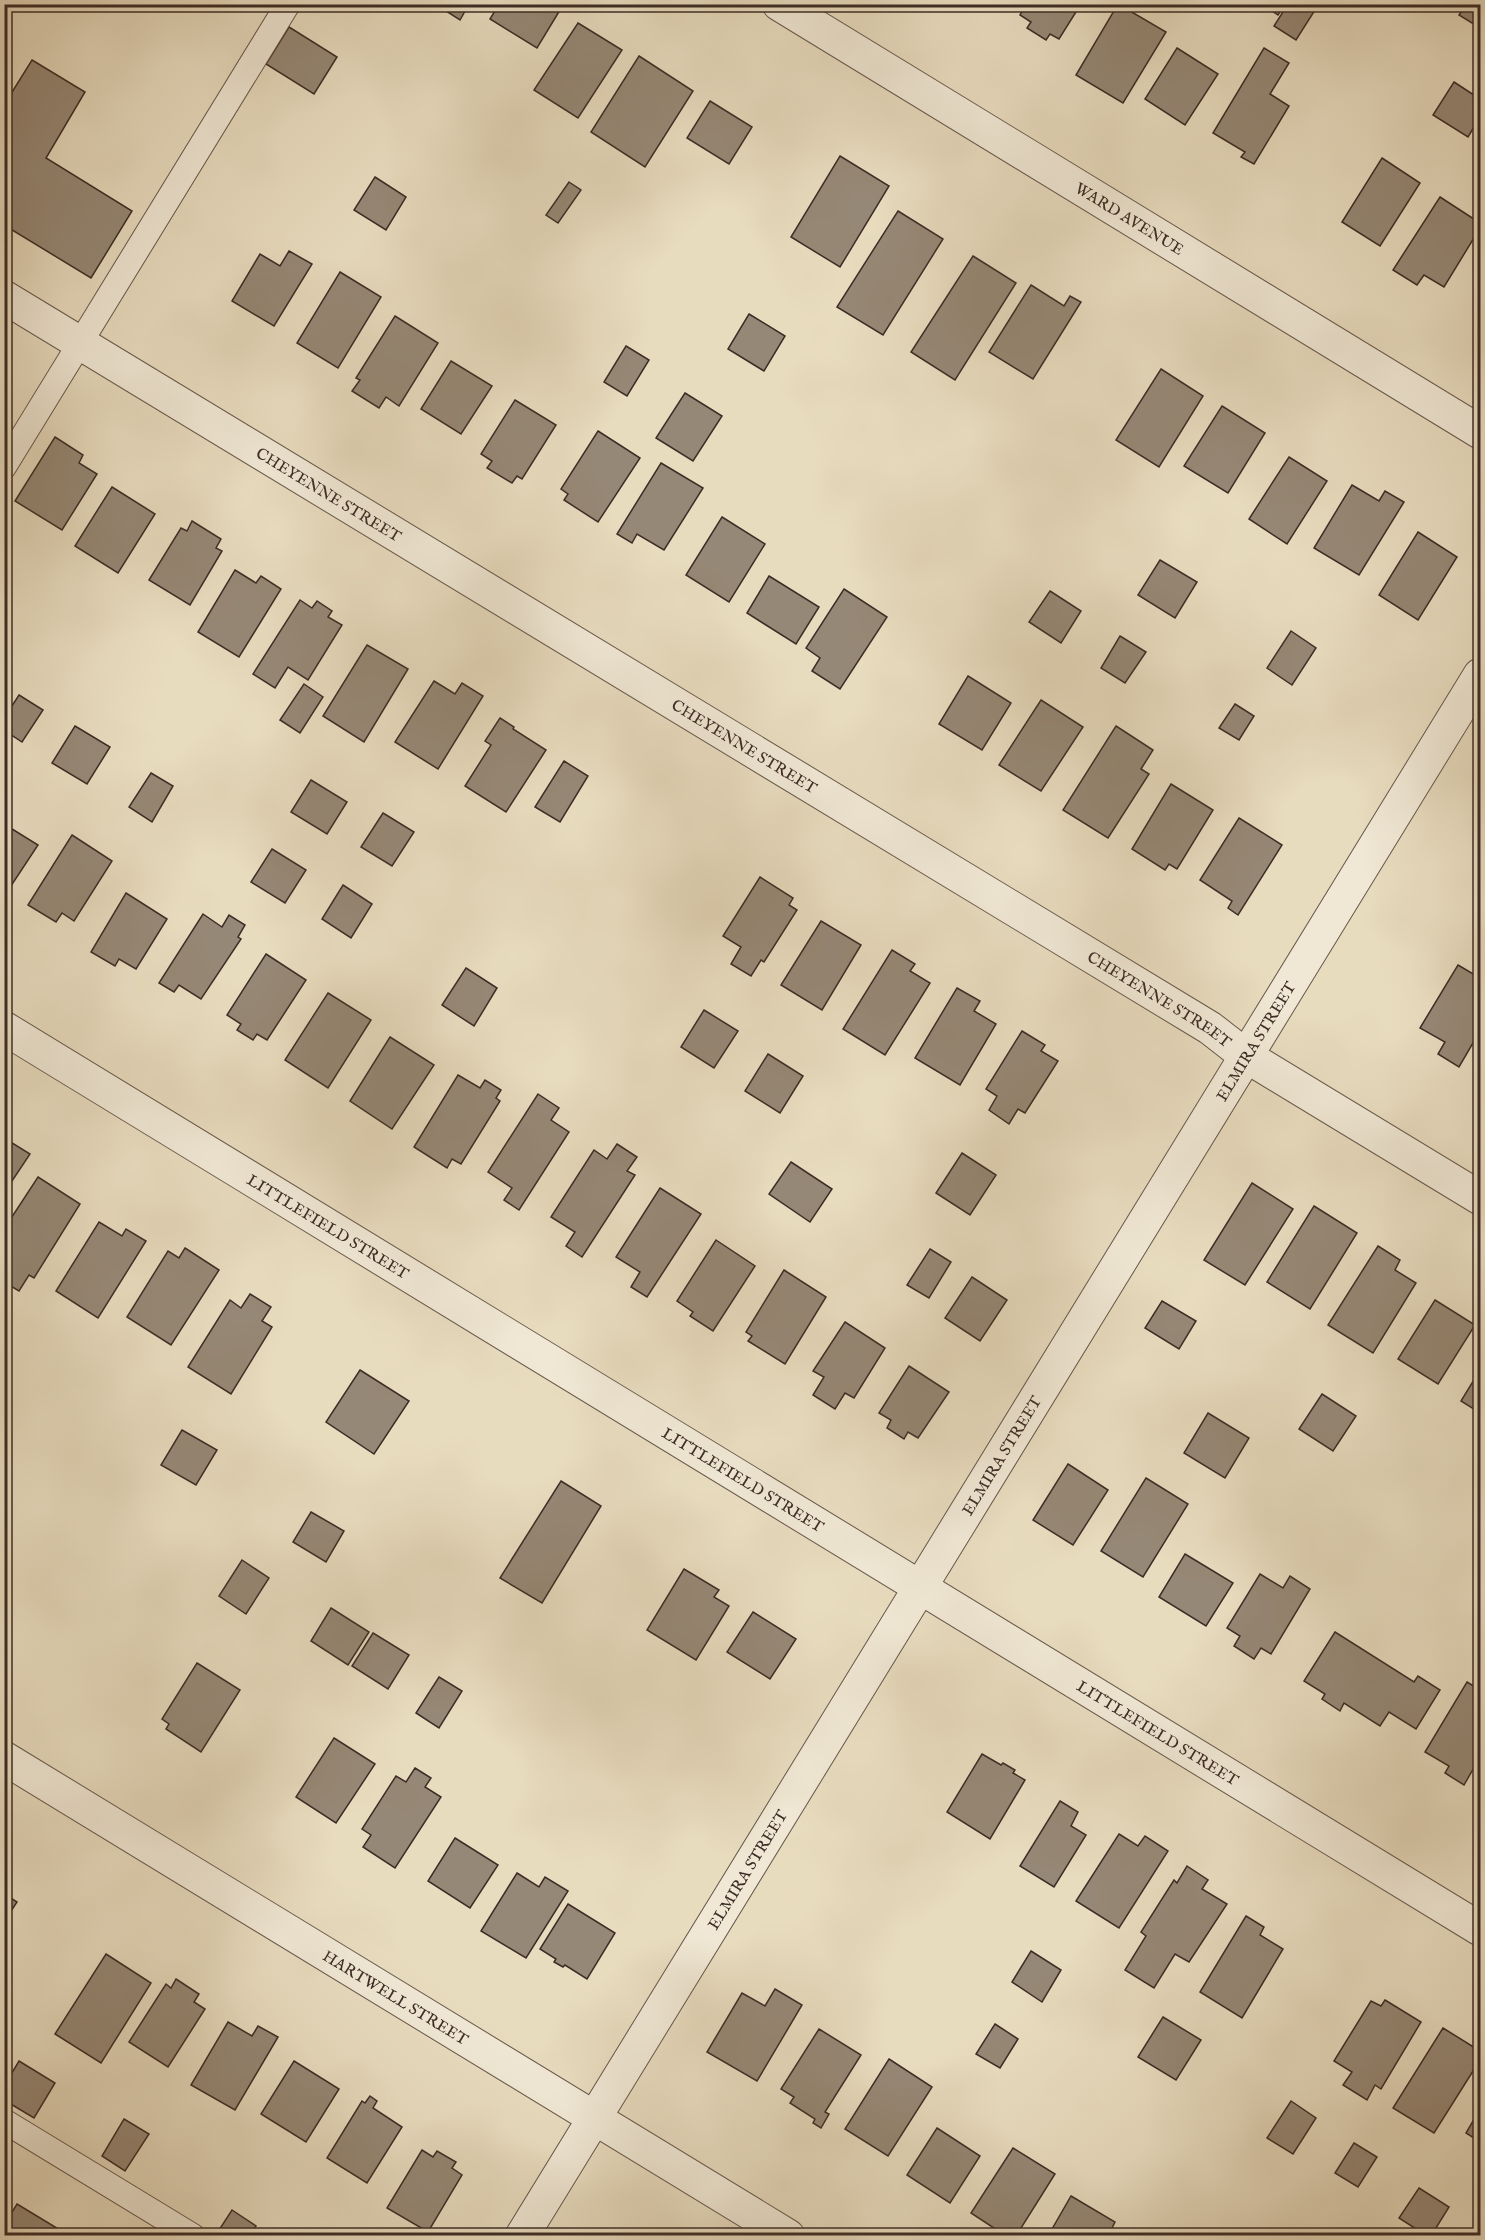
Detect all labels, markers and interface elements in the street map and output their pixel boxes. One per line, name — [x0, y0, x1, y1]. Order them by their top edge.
street label: WARD AVENUE — [1071, 179, 1187, 261]
street label: CHEYENNE STREET — [252, 444, 405, 548]
street label: CHEYENNE STREET — [667, 696, 820, 799]
street label: CHEYENNE STREET — [1083, 948, 1235, 1053]
street label: ELMIRA STREET — [1213, 978, 1301, 1106]
street label: LITTLEFIELD STREET — [243, 1171, 412, 1285]
street label: ELMIRA STREET — [959, 1393, 1047, 1520]
street label: LITTLEFIELD STREET — [658, 1424, 827, 1538]
street label: LITTLEFIELD STREET — [1072, 1677, 1242, 1791]
street label: ELMIRA STREET — [704, 1807, 793, 1934]
street label: HARTWELL STREET — [318, 1947, 472, 2051]

